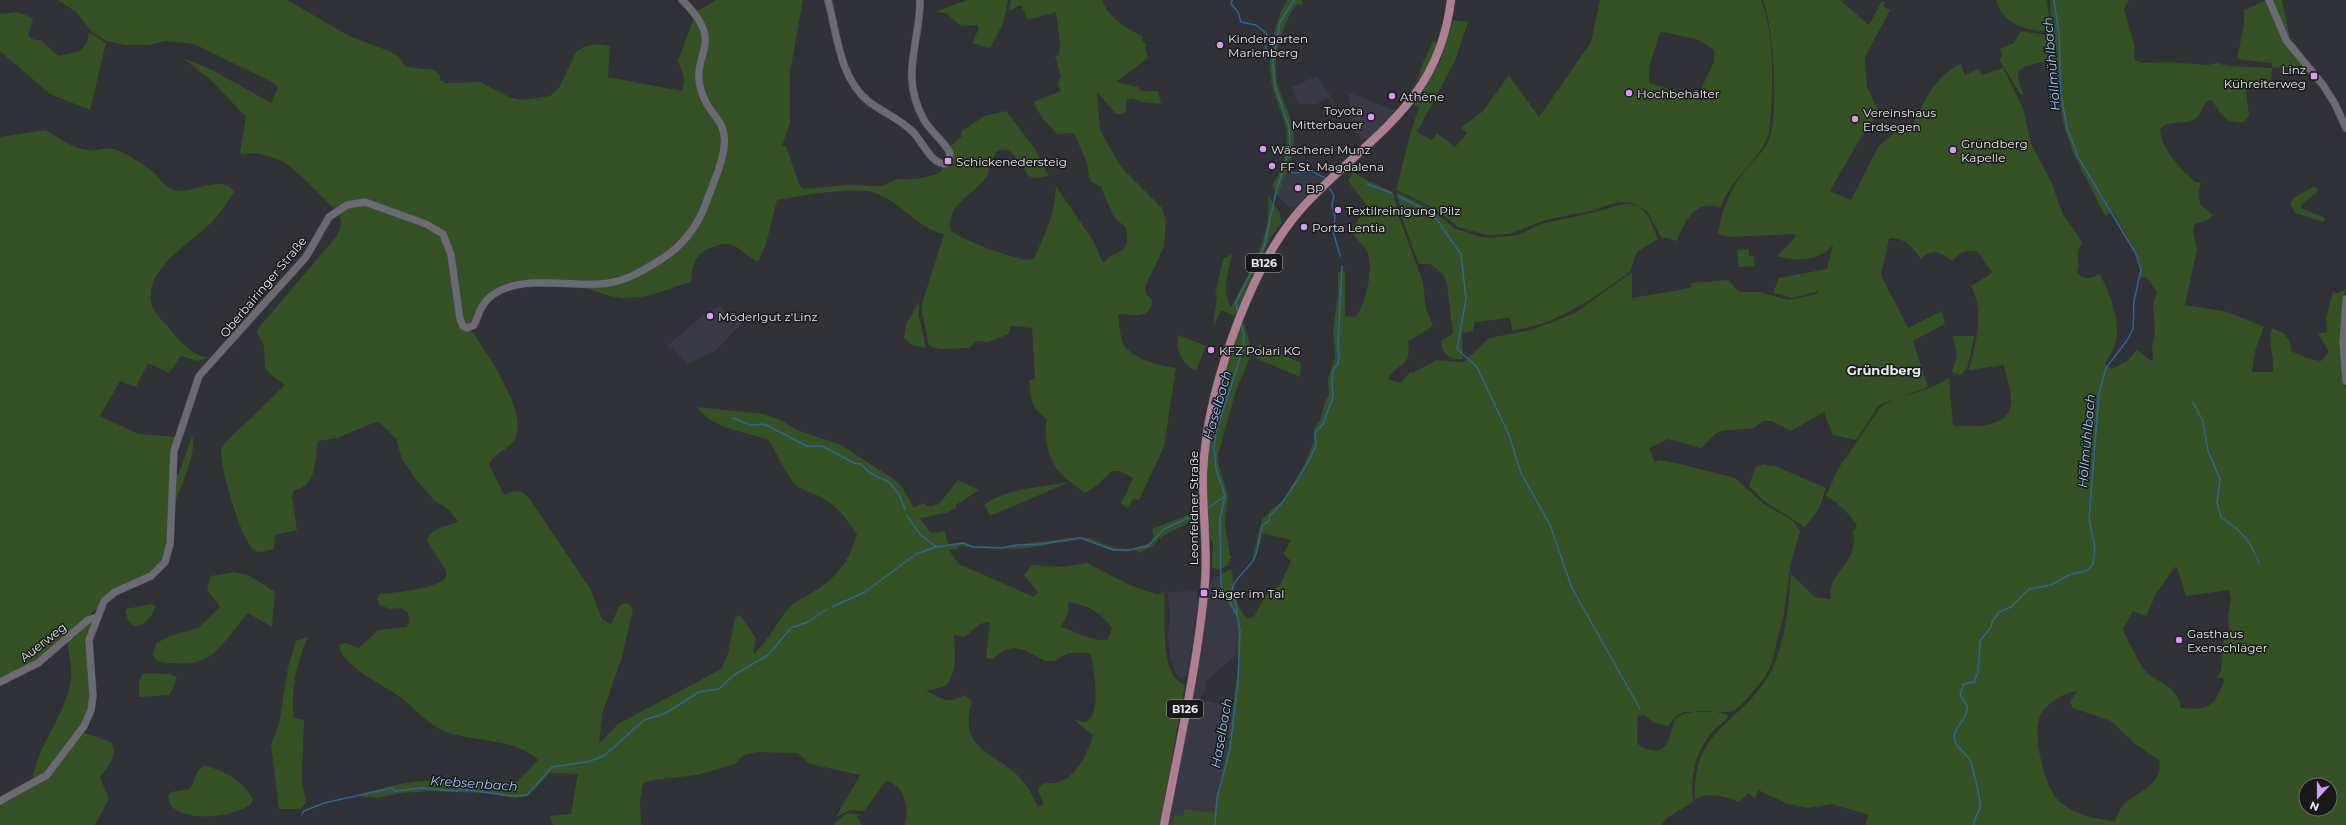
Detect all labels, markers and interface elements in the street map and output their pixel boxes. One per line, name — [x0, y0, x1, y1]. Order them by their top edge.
water label: Höllmühlbach — [2039, 16, 2063, 112]
place label: Kindergarten Marienberg — [1228, 31, 1308, 60]
marker: Kindergarten Marienberg — [1215, 40, 1225, 50]
place label: Linz Kühreiterweg — [2224, 62, 2306, 91]
marker: Linz Kühreiterweg — [2309, 71, 2319, 81]
place label: Hochbehälter — [1637, 86, 1720, 101]
marker: Hochbehälter — [1624, 88, 1634, 98]
place label: Athène — [1400, 89, 1444, 104]
marker: Athène — [1387, 91, 1397, 101]
place label: Toyota Mitterbauer — [1292, 103, 1363, 132]
place label: Vereinshaus Erdsegen — [1863, 105, 1936, 134]
marker: Toyota Mitterbauer — [1366, 112, 1376, 122]
marker: Vereinshaus Erdsegen — [1850, 114, 1860, 124]
place label: Gründberg Kapelle — [1961, 136, 2028, 165]
place label: Wäscherei Munz — [1271, 142, 1371, 157]
marker: Wäscherei Munz — [1258, 144, 1268, 154]
marker: Gründberg Kapelle — [1948, 145, 1958, 155]
place label: Schickenedersteig — [956, 154, 1067, 169]
marker: Schickenedersteig — [943, 156, 953, 166]
place label: FF St. Magdalena — [1280, 159, 1384, 174]
marker: FF St. Magdalena — [1267, 161, 1277, 171]
place label: BP — [1306, 181, 1324, 196]
marker: BP — [1293, 183, 1303, 193]
place label: Textilreinigung Pilz — [1346, 203, 1460, 218]
marker: Textilreinigung Pilz — [1333, 205, 1343, 215]
place label: Porta Lentia — [1312, 220, 1385, 235]
marker: Porta Lentia — [1299, 222, 1309, 232]
street label: Oberbairinger Straße — [216, 234, 310, 340]
road number: B126 — [1246, 254, 1282, 272]
place label: Möderlgut z'Linz — [718, 309, 818, 324]
marker: Möderlgut z'Linz — [705, 311, 715, 321]
place label: KFZ Polari KG — [1219, 343, 1301, 358]
marker: KFZ Polari KG — [1206, 345, 1216, 355]
district label: Gründberg — [1847, 362, 1921, 378]
water label: Haselbach — [1200, 369, 1234, 441]
water label: Höllmühlbach — [2074, 393, 2098, 489]
street label: Leonfeldner Straße — [1186, 451, 1201, 565]
place label: Jäger im Tal — [1211, 586, 1284, 601]
marker: Jäger im Tal — [1199, 588, 1209, 598]
street label: Auerweg — [17, 619, 69, 665]
place label: Gasthaus Exenschläger — [2187, 626, 2268, 655]
marker: Gasthaus Exenschläger — [2174, 635, 2184, 645]
water label: Haselbach — [1207, 697, 1235, 769]
road number: B126 — [1167, 700, 1203, 718]
water label: Krebsenbach — [430, 772, 518, 794]
north arrow — [2298, 777, 2338, 817]
text: N — [2308, 798, 2321, 814]

